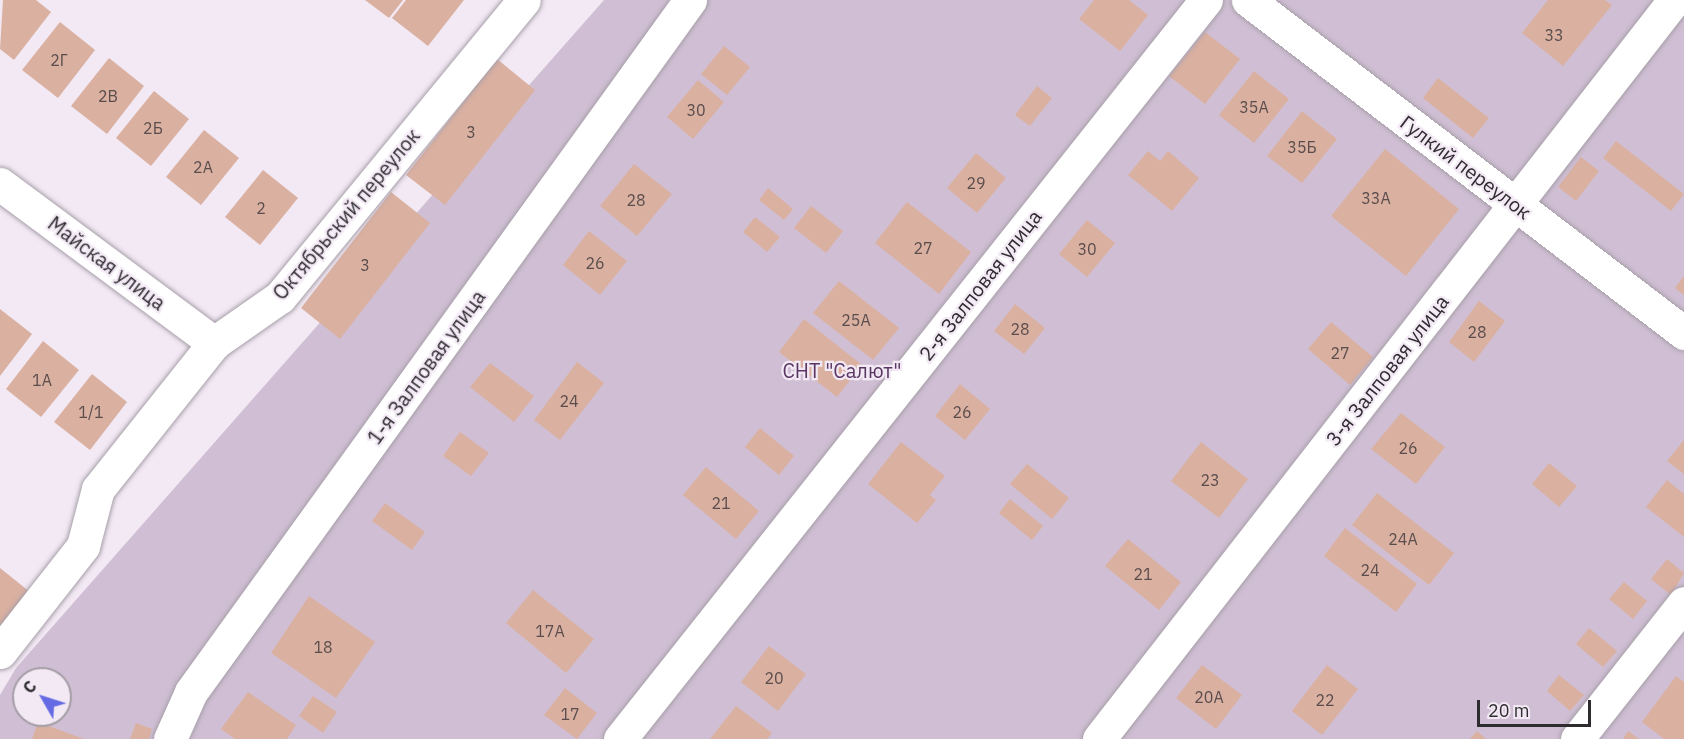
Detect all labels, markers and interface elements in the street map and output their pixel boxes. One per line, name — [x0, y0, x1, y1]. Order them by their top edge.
house number: 33 — [1544, 25, 1564, 45]
house number: 2Г — [50, 50, 68, 70]
house number: 2В — [98, 86, 118, 106]
house number: 35А — [1239, 97, 1269, 117]
house number: 30 — [686, 100, 706, 120]
street label: Гулкий переулок — [1396, 110, 1536, 224]
house number: 2Б — [143, 118, 163, 138]
house number: 3 — [466, 122, 476, 142]
street label: Октябрьский переулок — [267, 124, 425, 304]
house number: 35Б — [1287, 137, 1317, 157]
house number: 2А — [193, 157, 213, 177]
house number: 29 — [966, 173, 986, 193]
house number: 33А — [1361, 188, 1391, 208]
house number: 28 — [626, 190, 646, 210]
house number: 2 — [256, 198, 266, 218]
street label: 2-я Залповая улица — [914, 205, 1046, 365]
street label: Майская улица — [43, 211, 171, 315]
house number: 27 — [913, 238, 933, 258]
house number: 30 — [1077, 239, 1097, 259]
house number: 26 — [585, 253, 605, 273]
house number: 3 — [360, 255, 370, 275]
street label: 1-я Залповая улица — [362, 285, 490, 449]
street label: 3-я Залповая улица — [1321, 290, 1453, 450]
house number: 25А — [841, 310, 871, 330]
house number: 28 — [1010, 319, 1030, 339]
house number: 28 — [1467, 322, 1487, 342]
house number: 27 — [1330, 343, 1350, 363]
park label: СНТ "Салют" — [782, 358, 902, 382]
house number: 1А — [32, 370, 52, 390]
house number: 24 — [559, 391, 579, 411]
house number: 1/1 — [78, 402, 104, 422]
house number: 26 — [952, 402, 972, 422]
house number: 26 — [1398, 438, 1418, 458]
house number: 23 — [1200, 470, 1220, 490]
house number: 21 — [711, 493, 731, 513]
house number: 24А — [1388, 529, 1418, 549]
house number: 24 — [1360, 560, 1380, 580]
house number: 21 — [1133, 564, 1153, 584]
house number: 17А — [535, 621, 565, 641]
house number: 18 — [313, 637, 333, 657]
north arrow — [12, 667, 72, 727]
house number: 20 — [764, 668, 784, 688]
text: С — [19, 677, 41, 697]
house number: 20А — [1194, 687, 1224, 707]
scale bar — [1480, 688, 1594, 726]
house number: 22 — [1315, 690, 1335, 710]
text: 20 m — [1488, 699, 1530, 722]
house number: 17 — [560, 704, 580, 724]

